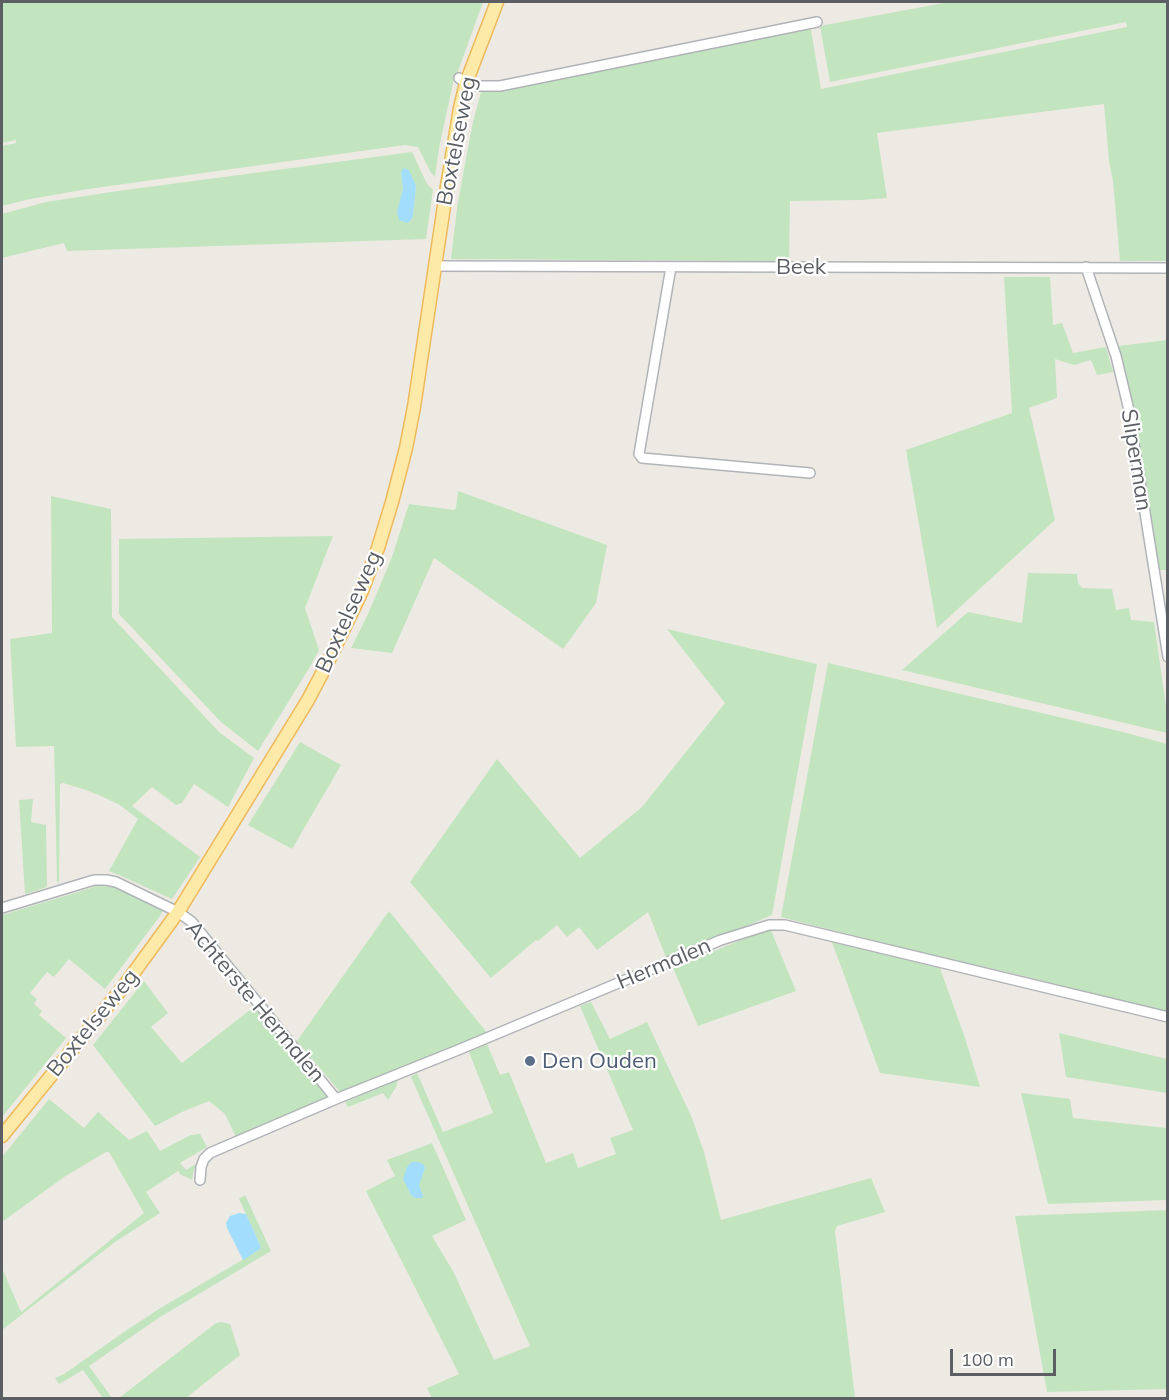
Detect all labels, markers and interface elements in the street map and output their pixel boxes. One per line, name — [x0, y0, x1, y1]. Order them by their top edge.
street label: Boxtelseweg — [432, 74, 482, 208]
street label: Beek — [776, 254, 826, 280]
street label: Sliperman — [1115, 407, 1157, 513]
street label: Boxtelseweg — [310, 547, 388, 677]
street label: Achterste Hermalen — [180, 916, 330, 1088]
street label: Hermalen — [613, 932, 715, 996]
street label: Boxtelseweg — [42, 964, 144, 1082]
place label: Den Ouden — [542, 1048, 657, 1074]
marker: Den Ouden — [523, 1054, 537, 1068]
scale bar — [953, 1337, 1060, 1375]
text: 100 m — [961, 1348, 1014, 1371]

